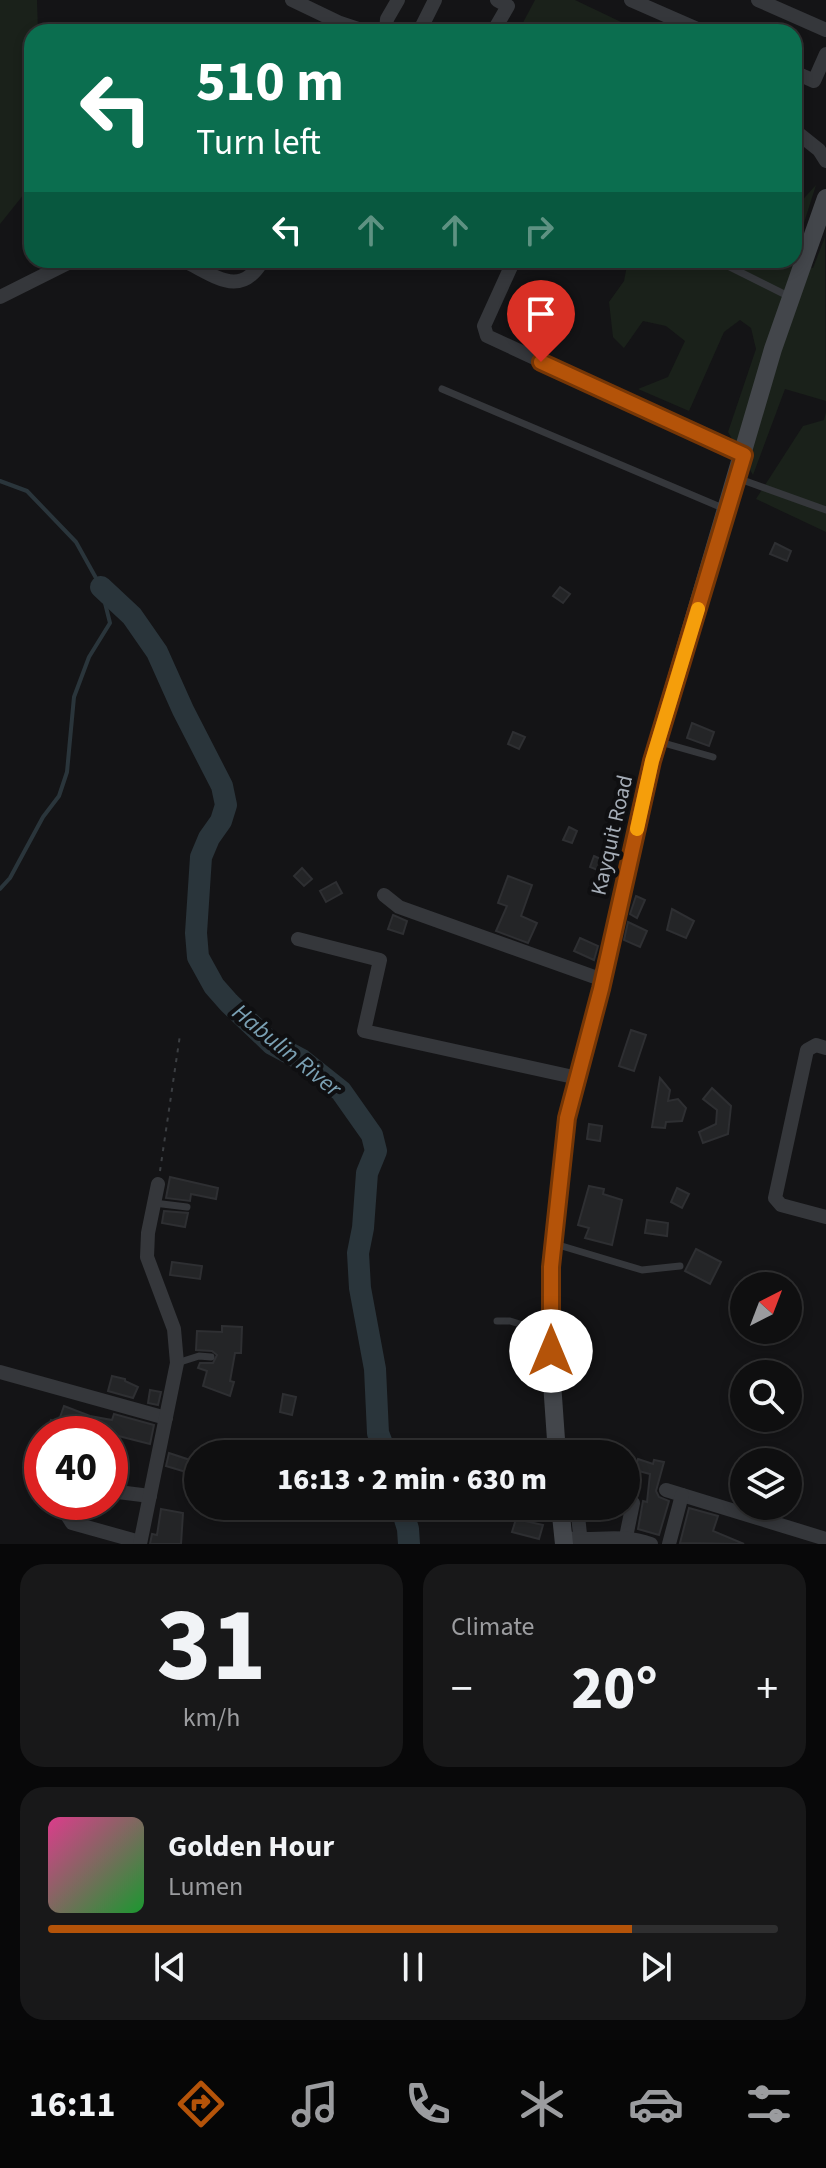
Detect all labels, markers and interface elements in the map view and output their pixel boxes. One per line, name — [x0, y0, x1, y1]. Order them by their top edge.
text: 510 m — [196, 43, 344, 122]
icon: left — [64, 56, 168, 160]
text: Turn left — [196, 117, 321, 168]
icon: left — [265, 208, 309, 252]
icon: ahead — [349, 208, 393, 252]
icon: ahead — [433, 208, 477, 252]
icon: right — [517, 208, 561, 252]
pin — [507, 280, 575, 362]
icon: arrive — [519, 292, 563, 336]
street label: Kayquit Road — [583, 772, 641, 899]
water label: Habulin River — [225, 995, 350, 1107]
north arrow — [730, 1272, 802, 1344]
map controls — [730, 1272, 802, 1520]
position arrow — [509, 1309, 593, 1393]
button: search — [730, 1360, 802, 1432]
speed limit sign: 40 — [24, 1416, 128, 1520]
button: layers — [730, 1448, 802, 1520]
text: 16:13 · 2 min · 630 m — [277, 1458, 547, 1501]
text: 31 — [157, 1573, 266, 1721]
text: Climate — [451, 1608, 535, 1645]
text: 20° — [571, 1647, 658, 1732]
text: − — [451, 1658, 473, 1721]
text: + — [756, 1658, 778, 1721]
text: km/h — [183, 1699, 240, 1736]
text: Golden Hour — [168, 1825, 334, 1868]
text: Lumen — [168, 1868, 243, 1905]
icon: previous — [148, 1945, 192, 1989]
icon: pause — [391, 1945, 435, 1989]
icon: next — [634, 1945, 678, 1989]
icon: directions — [173, 2076, 229, 2132]
icon: music — [287, 2076, 343, 2132]
icon: phone — [400, 2076, 456, 2132]
icon: climate — [514, 2076, 570, 2132]
icon: car — [628, 2076, 684, 2132]
icon: filters — [741, 2076, 797, 2132]
text: 16:11 — [29, 2079, 116, 2130]

